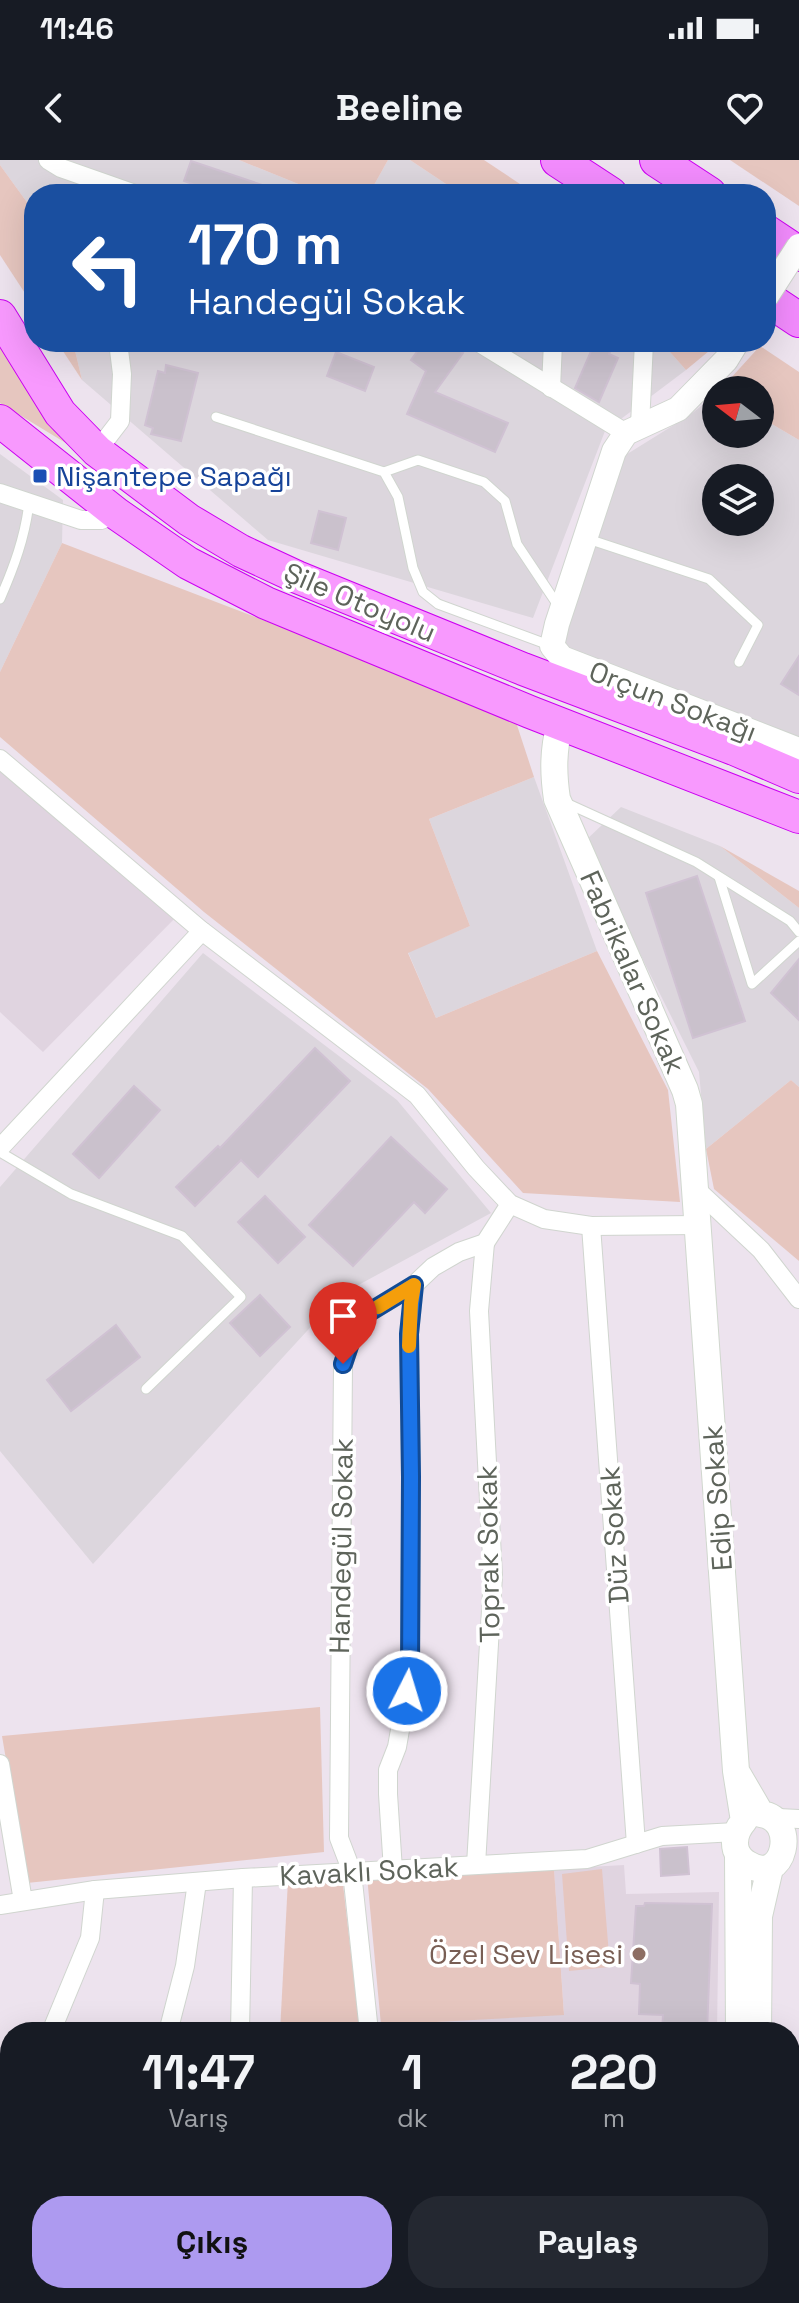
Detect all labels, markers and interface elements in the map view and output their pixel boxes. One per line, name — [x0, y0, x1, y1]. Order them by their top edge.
text: 11:46 — [40, 9, 114, 48]
text: Beeline — [336, 85, 463, 131]
icon: back — [32, 86, 76, 130]
icon: heart — [723, 86, 767, 130]
text: 170 m — [188, 209, 342, 280]
icon: left — [56, 216, 160, 320]
text: Handegül Sokak — [188, 279, 465, 325]
north arrow — [702, 376, 774, 448]
map controls — [702, 376, 774, 536]
place label: Nişantepe Sapağı — [56, 458, 292, 494]
button: layers — [702, 464, 774, 536]
marker: Nişantepe Sapağı — [31, 467, 49, 485]
street label: Şile Otoyolu — [279, 554, 441, 650]
street label: Orçun Sokağı — [584, 653, 762, 749]
street label: Fabrikalar Sokak — [572, 865, 694, 1079]
pin — [309, 1282, 377, 1364]
icon: arrive — [321, 1294, 365, 1338]
street label: Edip Sokak — [694, 1424, 740, 1572]
street label: Handegül Sokak — [321, 1438, 361, 1654]
street label: Toprak Sokak — [468, 1465, 508, 1643]
street label: Düz Sokak — [591, 1465, 637, 1605]
position arrow — [365, 1649, 449, 1733]
street label: Kavaklı Sokak — [278, 1848, 460, 1894]
place label: Özel Sev Lisesi — [429, 1936, 623, 1972]
marker: Özel Sev Lisesi — [630, 1945, 648, 1963]
text: 11:47 — [142, 2042, 255, 2103]
text: 1 — [401, 2042, 423, 2103]
text: 220 — [570, 2042, 658, 2103]
text: Varış — [168, 2101, 228, 2135]
text: dk — [397, 2101, 428, 2135]
text: m — [603, 2101, 625, 2135]
button: Çıkış — [32, 2196, 392, 2288]
button: Paylaş — [408, 2196, 768, 2288]

